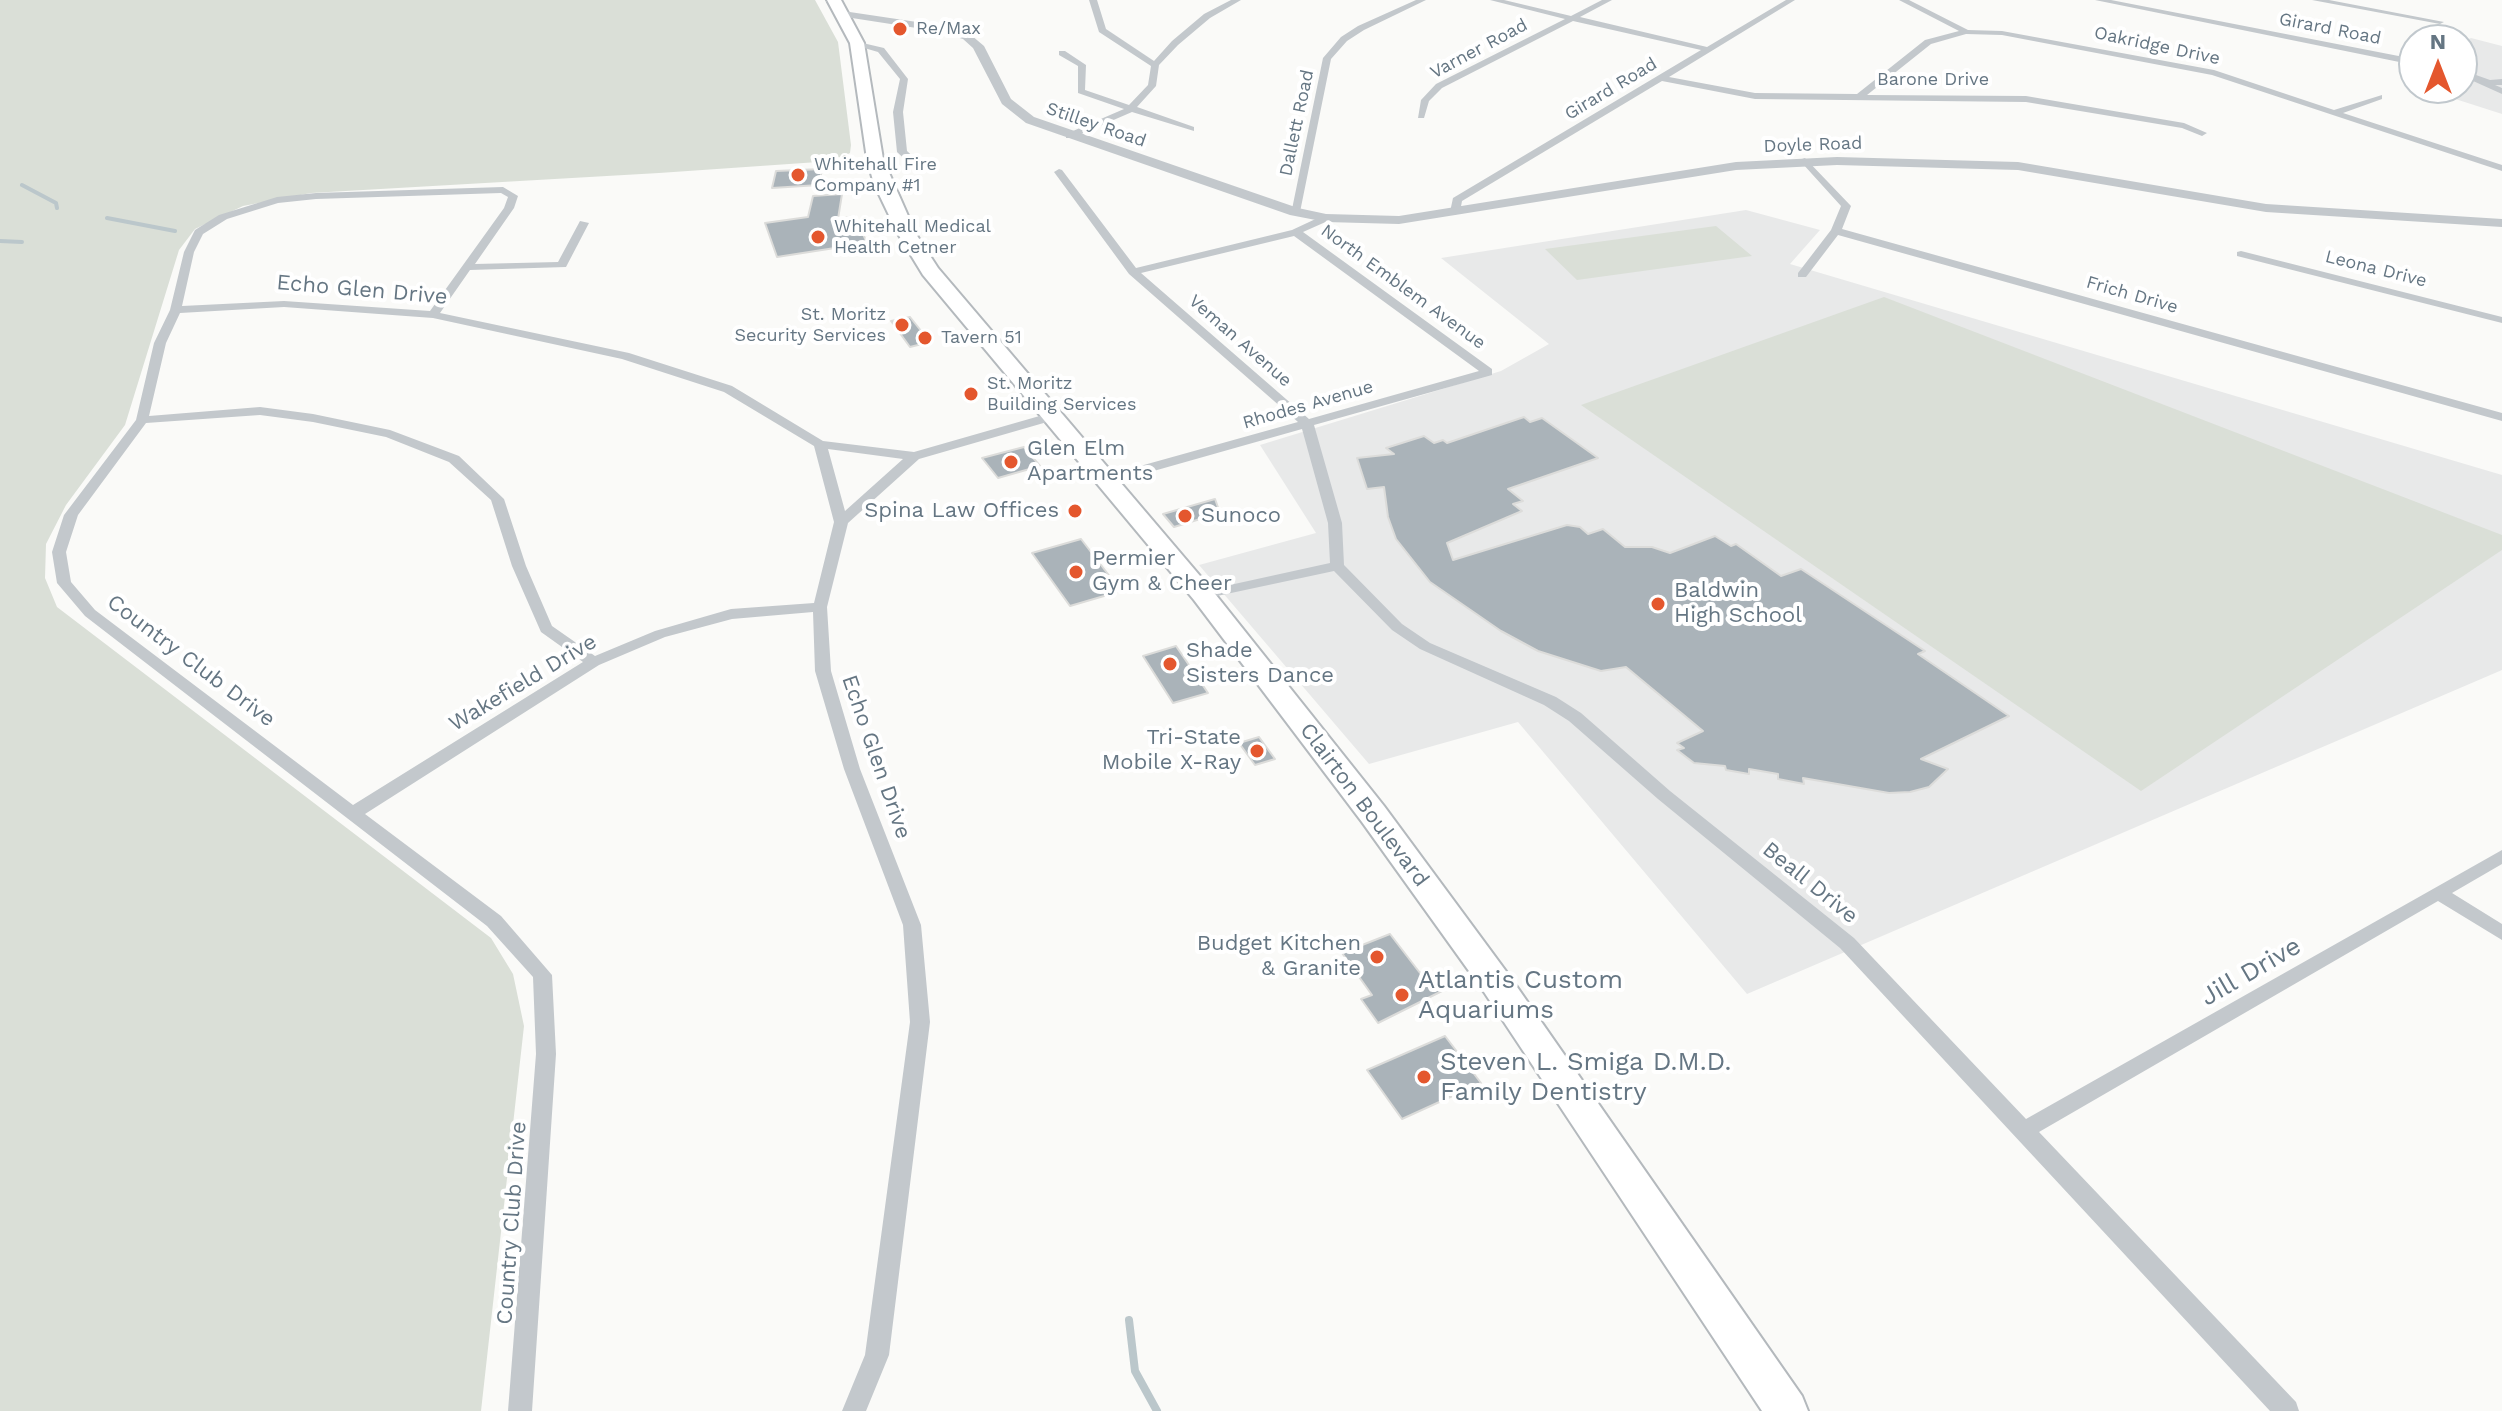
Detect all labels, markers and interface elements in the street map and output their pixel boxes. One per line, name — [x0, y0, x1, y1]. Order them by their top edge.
street label: Girard Road — [2277, 9, 2383, 49]
street label: Varner Road — [1427, 14, 1531, 84]
place label: Re/Max — [916, 18, 981, 40]
marker: Re/Max — [891, 20, 909, 38]
street label: Oakridge Drive — [2092, 22, 2222, 70]
north arrow — [2398, 24, 2478, 104]
text: N — [2430, 29, 2446, 54]
street label: Girard Road — [1561, 53, 1661, 125]
street label: Dallett Road — [1275, 68, 1319, 178]
street label: Barone Drive — [1877, 69, 1989, 91]
street label: Stilley Road — [1043, 98, 1149, 152]
street label: Doyle Road — [1763, 132, 1863, 158]
place label: Whitehall Fire Company #1 — [814, 154, 937, 196]
marker: Whitehall Fire Company #1 — [789, 166, 807, 184]
place label: Whitehall Medical Health Cetner — [834, 216, 991, 258]
street label: North Emblem Avenue — [1316, 220, 1490, 354]
marker: Whitehall Medical Health Cetner — [809, 228, 827, 246]
street label: Leona Drive — [2323, 246, 2429, 292]
street label: Echo Glen Drive — [275, 269, 449, 311]
street label: Frich Drive — [2084, 272, 2180, 318]
street label: Veman Avenue — [1184, 290, 1296, 392]
place label: St. Moritz Security Services — [734, 304, 886, 346]
marker: St. Moritz Security Services — [893, 316, 911, 334]
place label: Tavern 51 — [941, 327, 1022, 349]
marker: Tavern 51 — [916, 329, 934, 347]
place label: St. Moritz Building Services — [987, 373, 1136, 416]
street label: Rhodes Avenue — [1240, 376, 1376, 434]
marker: St. Moritz Building Services — [962, 385, 980, 403]
place label: Glen Elm Apartments — [1027, 436, 1153, 488]
marker: Glen Elm Apartments — [1002, 453, 1020, 471]
place label: Spina Law Offices — [864, 498, 1059, 524]
marker: Spina Law Offices — [1066, 502, 1084, 520]
place label: Sunoco — [1201, 503, 1281, 529]
marker: Sunoco — [1176, 507, 1194, 525]
place label: Permier Gym & Cheer — [1092, 546, 1232, 598]
marker: Permier Gym & Cheer — [1067, 563, 1085, 581]
place label: Baldwin High School — [1674, 578, 1802, 630]
street label: Country Club Drive — [102, 589, 280, 733]
marker: Baldwin High School — [1649, 595, 1667, 613]
street label: Wakefield Drive — [444, 629, 602, 737]
place label: Shade Sisters Dance — [1186, 638, 1334, 690]
marker: Shade Sisters Dance — [1161, 655, 1179, 673]
street label: Echo Glen Drive — [836, 672, 916, 842]
street label: Clairton Boulevard — [1294, 718, 1434, 892]
place label: Tri-State Mobile X-Ray — [1102, 725, 1241, 776]
marker: Tri-State Mobile X-Ray — [1248, 742, 1266, 760]
street label: Beall Drive — [1757, 836, 1863, 930]
place label: Budget Kitchen & Granite — [1197, 931, 1361, 982]
street label: Jill Drive — [2195, 931, 2307, 1013]
marker: Budget Kitchen & Granite — [1368, 948, 1386, 966]
place label: Atlantis Custom Aquariums — [1418, 964, 1623, 1026]
marker: Atlantis Custom Aquariums — [1393, 986, 1411, 1004]
place label: Steven L. Smiga D.M.D. Family Dentistry — [1440, 1046, 1731, 1108]
marker: Steven L. Smiga D.M.D. Family Dentistry — [1415, 1068, 1433, 1086]
street label: Country Club Drive — [492, 1120, 532, 1326]

